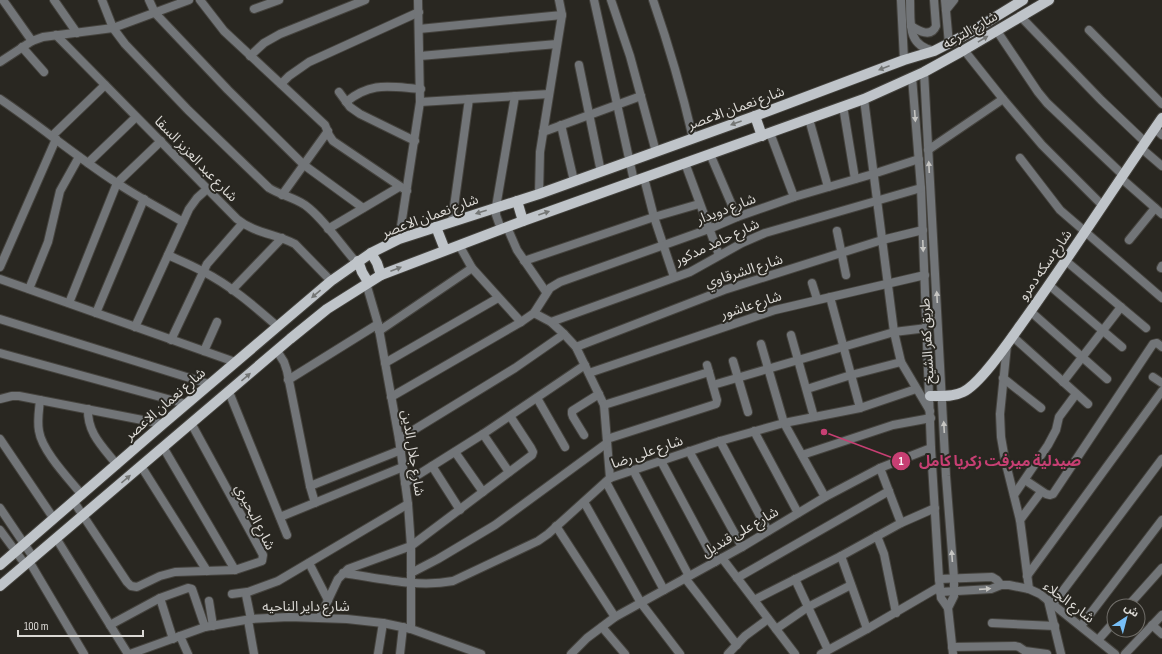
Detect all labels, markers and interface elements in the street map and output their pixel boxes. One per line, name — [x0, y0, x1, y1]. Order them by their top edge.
street label: شارع الترعه — [939, 7, 1002, 54]
one-way arrow — [977, 36, 989, 43]
one-way arrow — [877, 65, 889, 71]
street label: شارع نعمان الاعصر — [684, 83, 787, 136]
one-way arrow — [912, 110, 919, 122]
street label: شارع عبد العزيز السقا — [149, 113, 241, 207]
one-way arrow — [729, 120, 741, 126]
one-way arrow — [926, 161, 933, 173]
street label: شارع دويدار — [693, 190, 759, 230]
street label: شارع نعمان الاعصر — [378, 191, 481, 244]
one-way arrow — [474, 209, 486, 215]
one-way arrow — [539, 210, 551, 216]
street label: شارع حامد مدكور — [671, 215, 763, 271]
street label: شارع سكه دمرو — [1014, 226, 1077, 305]
one-way arrow — [920, 240, 927, 252]
street label: شارع الشرقاوي — [703, 250, 786, 294]
one-way arrow — [391, 265, 403, 271]
street label: شارع عاشور — [717, 287, 784, 325]
one-way arrow — [310, 289, 321, 298]
one-way arrow — [934, 290, 940, 303]
street label: طريق كفر الشيخ — [916, 298, 940, 384]
street label: شارع نعمان الاعصر — [120, 364, 210, 446]
one-way arrow — [241, 372, 252, 381]
street label: شارع جلال الدين — [396, 409, 428, 498]
one-way arrow — [941, 421, 948, 433]
street label: شارع على رضا — [609, 432, 686, 474]
callout: صيدلية ميرفت زكريا كامل — [891, 447, 1089, 474]
text: صيدلية ميرفت زكريا كامل — [919, 452, 1081, 471]
text: 1 — [899, 454, 904, 469]
one-way arrow — [120, 474, 131, 483]
street label: شارع البحيري — [229, 481, 279, 554]
street label: شارع على قنديل — [698, 503, 783, 563]
one-way arrow — [949, 550, 956, 562]
street label: شارع الجلاء — [1039, 577, 1098, 628]
one-way arrow — [979, 586, 991, 593]
street label: شارع داير الناحيه — [262, 598, 350, 617]
north arrow — [1106, 598, 1146, 638]
text: ش — [1122, 601, 1142, 620]
scale bar — [18, 612, 143, 638]
text: 100 m — [24, 619, 49, 634]

